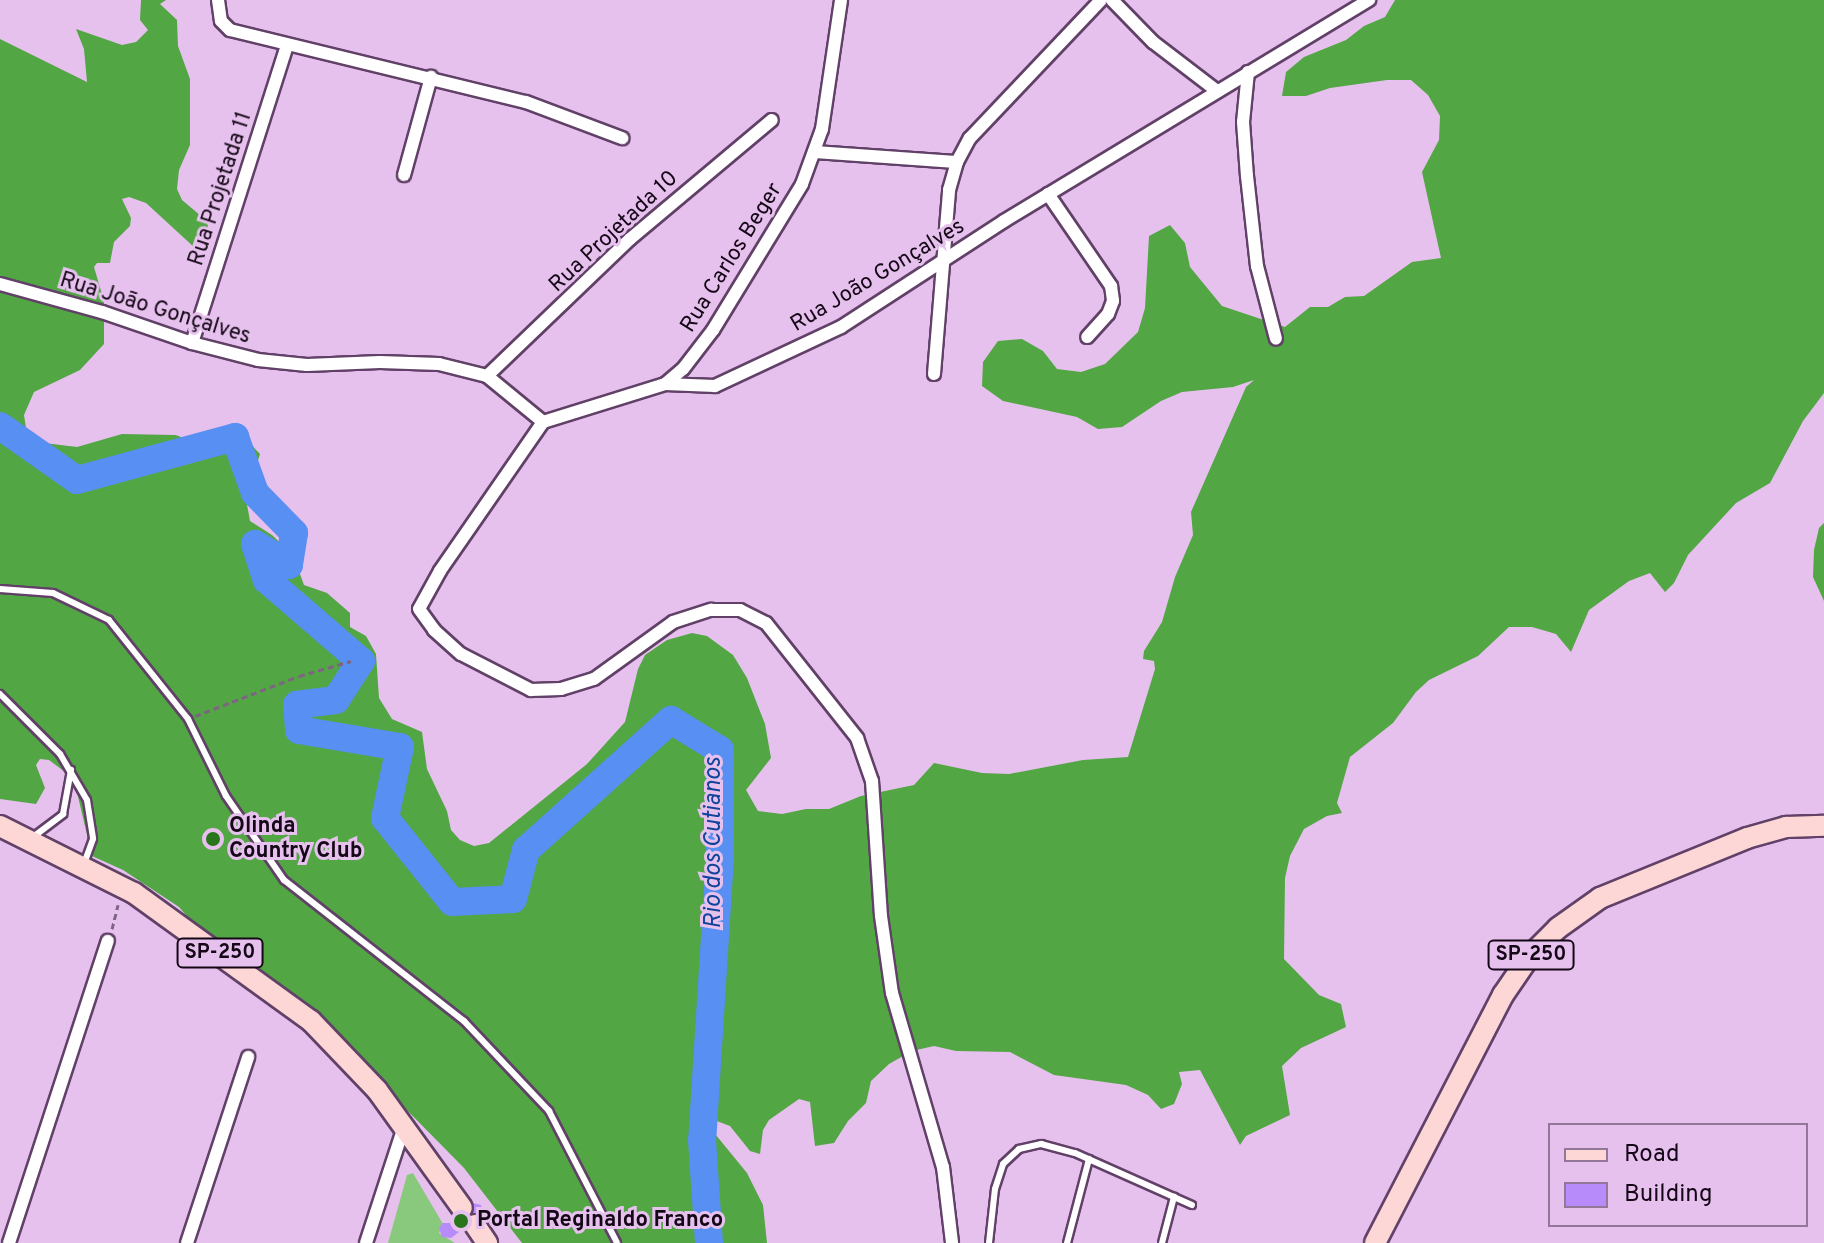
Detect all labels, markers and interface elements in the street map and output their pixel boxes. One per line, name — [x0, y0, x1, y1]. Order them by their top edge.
street label: Rua Projetada 11 — [184, 109, 258, 269]
street label: Rua Projetada 10 — [544, 166, 684, 298]
street label: Rua Carlos Beger — [675, 178, 789, 338]
street label: Rua João Gonçalves — [786, 214, 970, 338]
street label: Rua João Gonçalves — [56, 267, 254, 351]
water label: Rio dos Cutianos — [701, 757, 729, 929]
place label: Olinda Country Club — [229, 813, 362, 864]
marker: Olinda Country Club — [204, 830, 222, 848]
road number: SP-250 — [176, 937, 264, 969]
road number: SP-250 — [1487, 939, 1575, 971]
legend — [1548, 1123, 1808, 1227]
text: Road — [1624, 1140, 1680, 1170]
text: Building — [1624, 1180, 1713, 1210]
place label: Portal Reginaldo Franco — [477, 1208, 723, 1234]
marker: Portal Reginaldo Franco — [452, 1212, 470, 1230]

